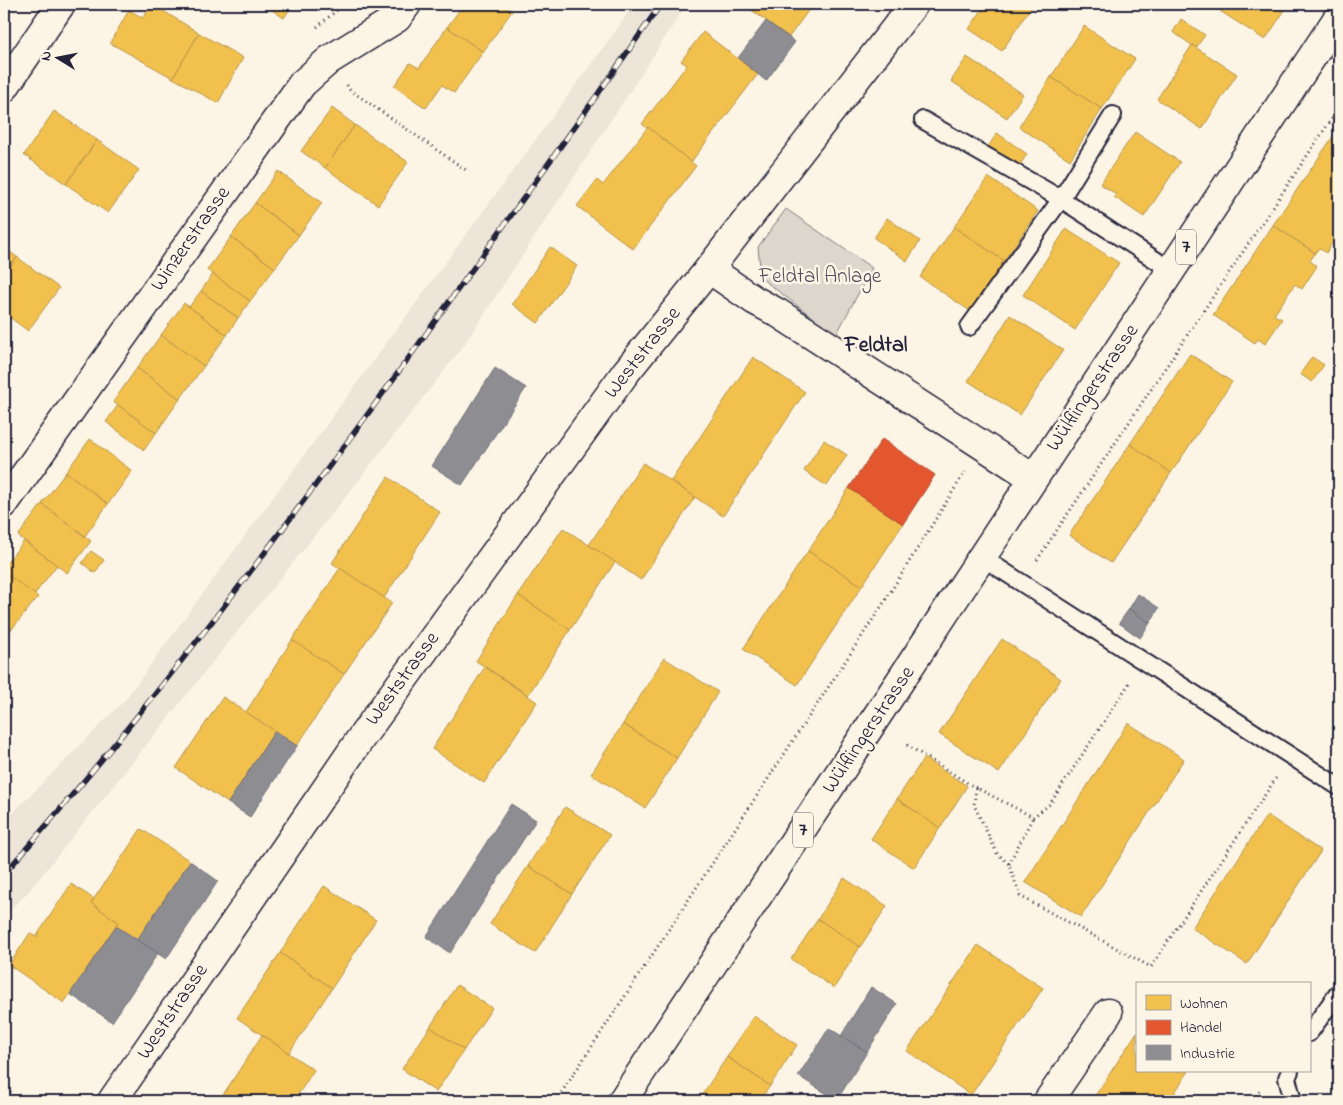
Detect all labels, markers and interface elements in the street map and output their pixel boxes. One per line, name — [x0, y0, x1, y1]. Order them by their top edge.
north arrow — [32, 32, 82, 82]
text: N — [36, 50, 58, 62]
street label: Winzerstrasse — [144, 180, 239, 298]
road number: 7 — [1176, 230, 1196, 264]
park label: Feldtal Anlage — [758, 262, 882, 294]
street label: Weststrasse — [597, 300, 689, 406]
street label: Wülflingerstrasse — [1039, 318, 1149, 459]
district label: Feldtal — [843, 330, 908, 362]
street label: Weststrasse — [359, 625, 448, 732]
street label: Wülflingerstrasse — [815, 660, 925, 801]
road number: 7 — [793, 812, 813, 848]
street label: Weststrasse — [130, 958, 216, 1066]
legend — [1136, 982, 1310, 1072]
text: Wohnen — [1180, 993, 1228, 1015]
text: Handel — [1180, 1017, 1222, 1039]
text: Industrie — [1180, 1043, 1235, 1065]

